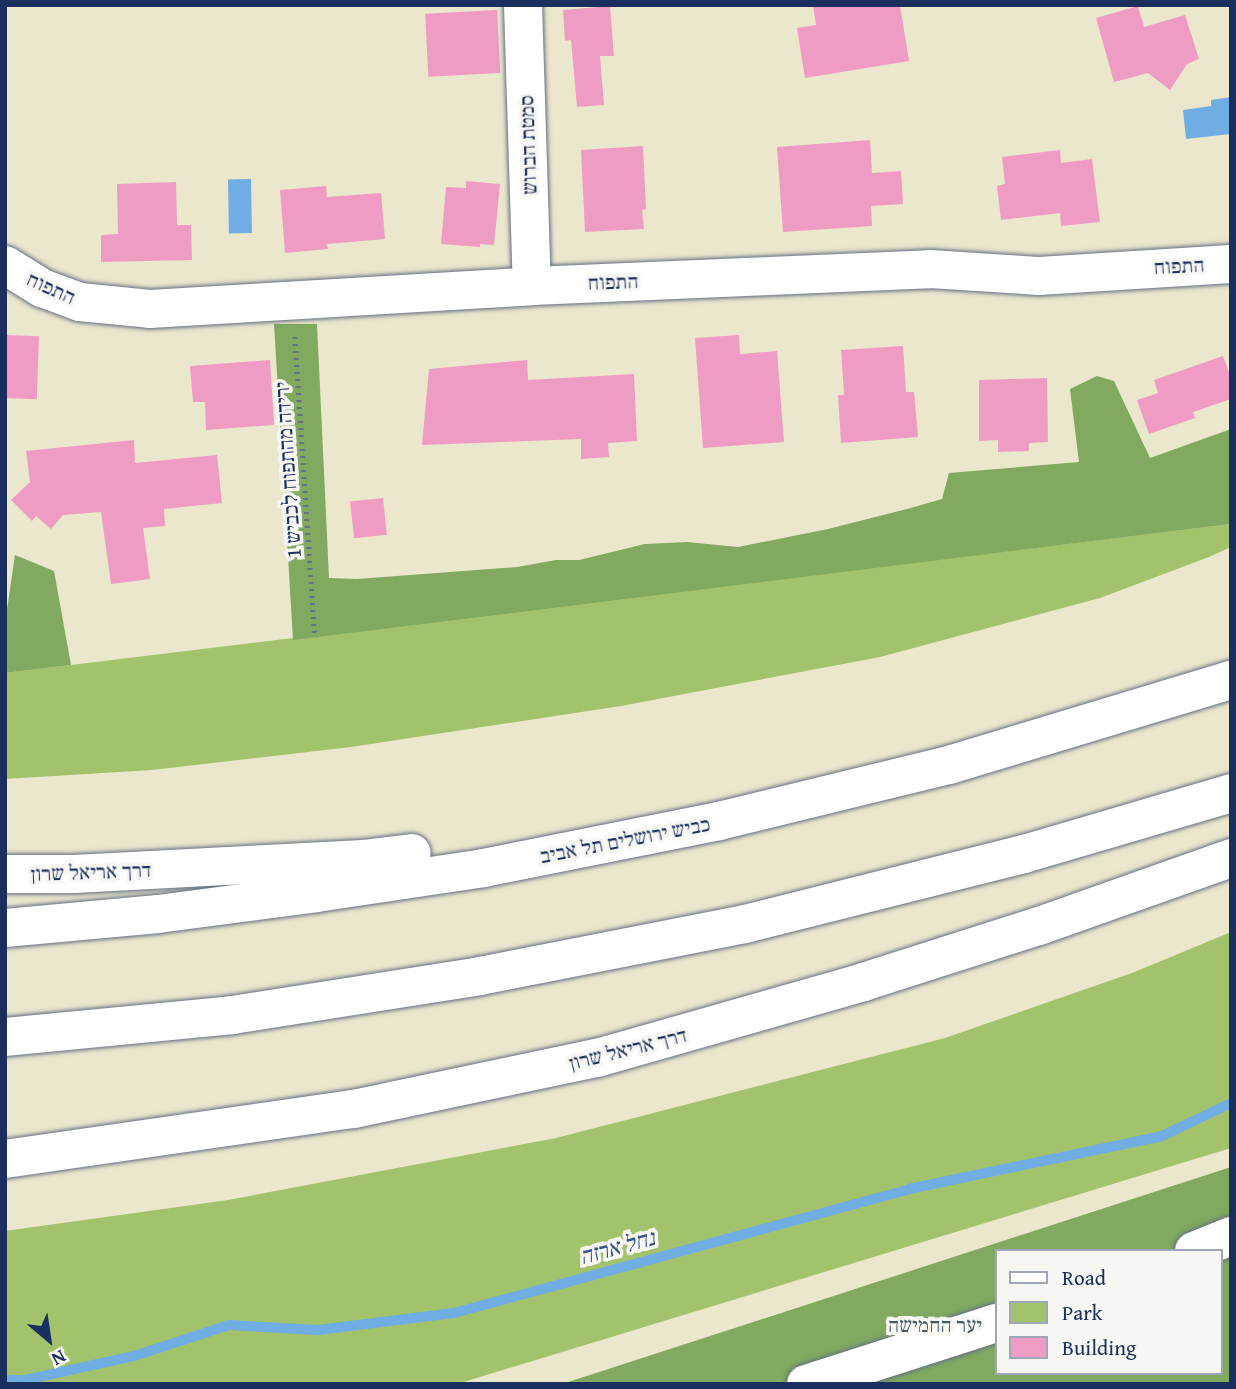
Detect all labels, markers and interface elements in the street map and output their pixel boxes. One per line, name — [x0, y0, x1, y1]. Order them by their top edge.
street label: סמטת הברוש — [514, 95, 542, 195]
street label: התפוח — [1153, 252, 1205, 280]
street label: התפוח — [23, 266, 79, 310]
street label: התפוח — [587, 269, 639, 295]
street label: ירידה מהתפוח לכביש 1 — [269, 381, 307, 559]
street label: כביש ירושלים תל אביב — [538, 811, 712, 869]
street label: דרך אריאל שרון — [30, 857, 152, 887]
street label: דרך אריאל שרון — [566, 1022, 690, 1076]
water label: נחל ארזה — [576, 1224, 658, 1270]
legend — [995, 1249, 1222, 1375]
text: Road — [1062, 1262, 1106, 1293]
text: Park — [1062, 1297, 1103, 1328]
north arrow — [14, 1305, 84, 1375]
park label: יער החמישה — [888, 1312, 982, 1338]
text: Building — [1062, 1332, 1136, 1363]
text: N — [47, 1343, 72, 1374]

